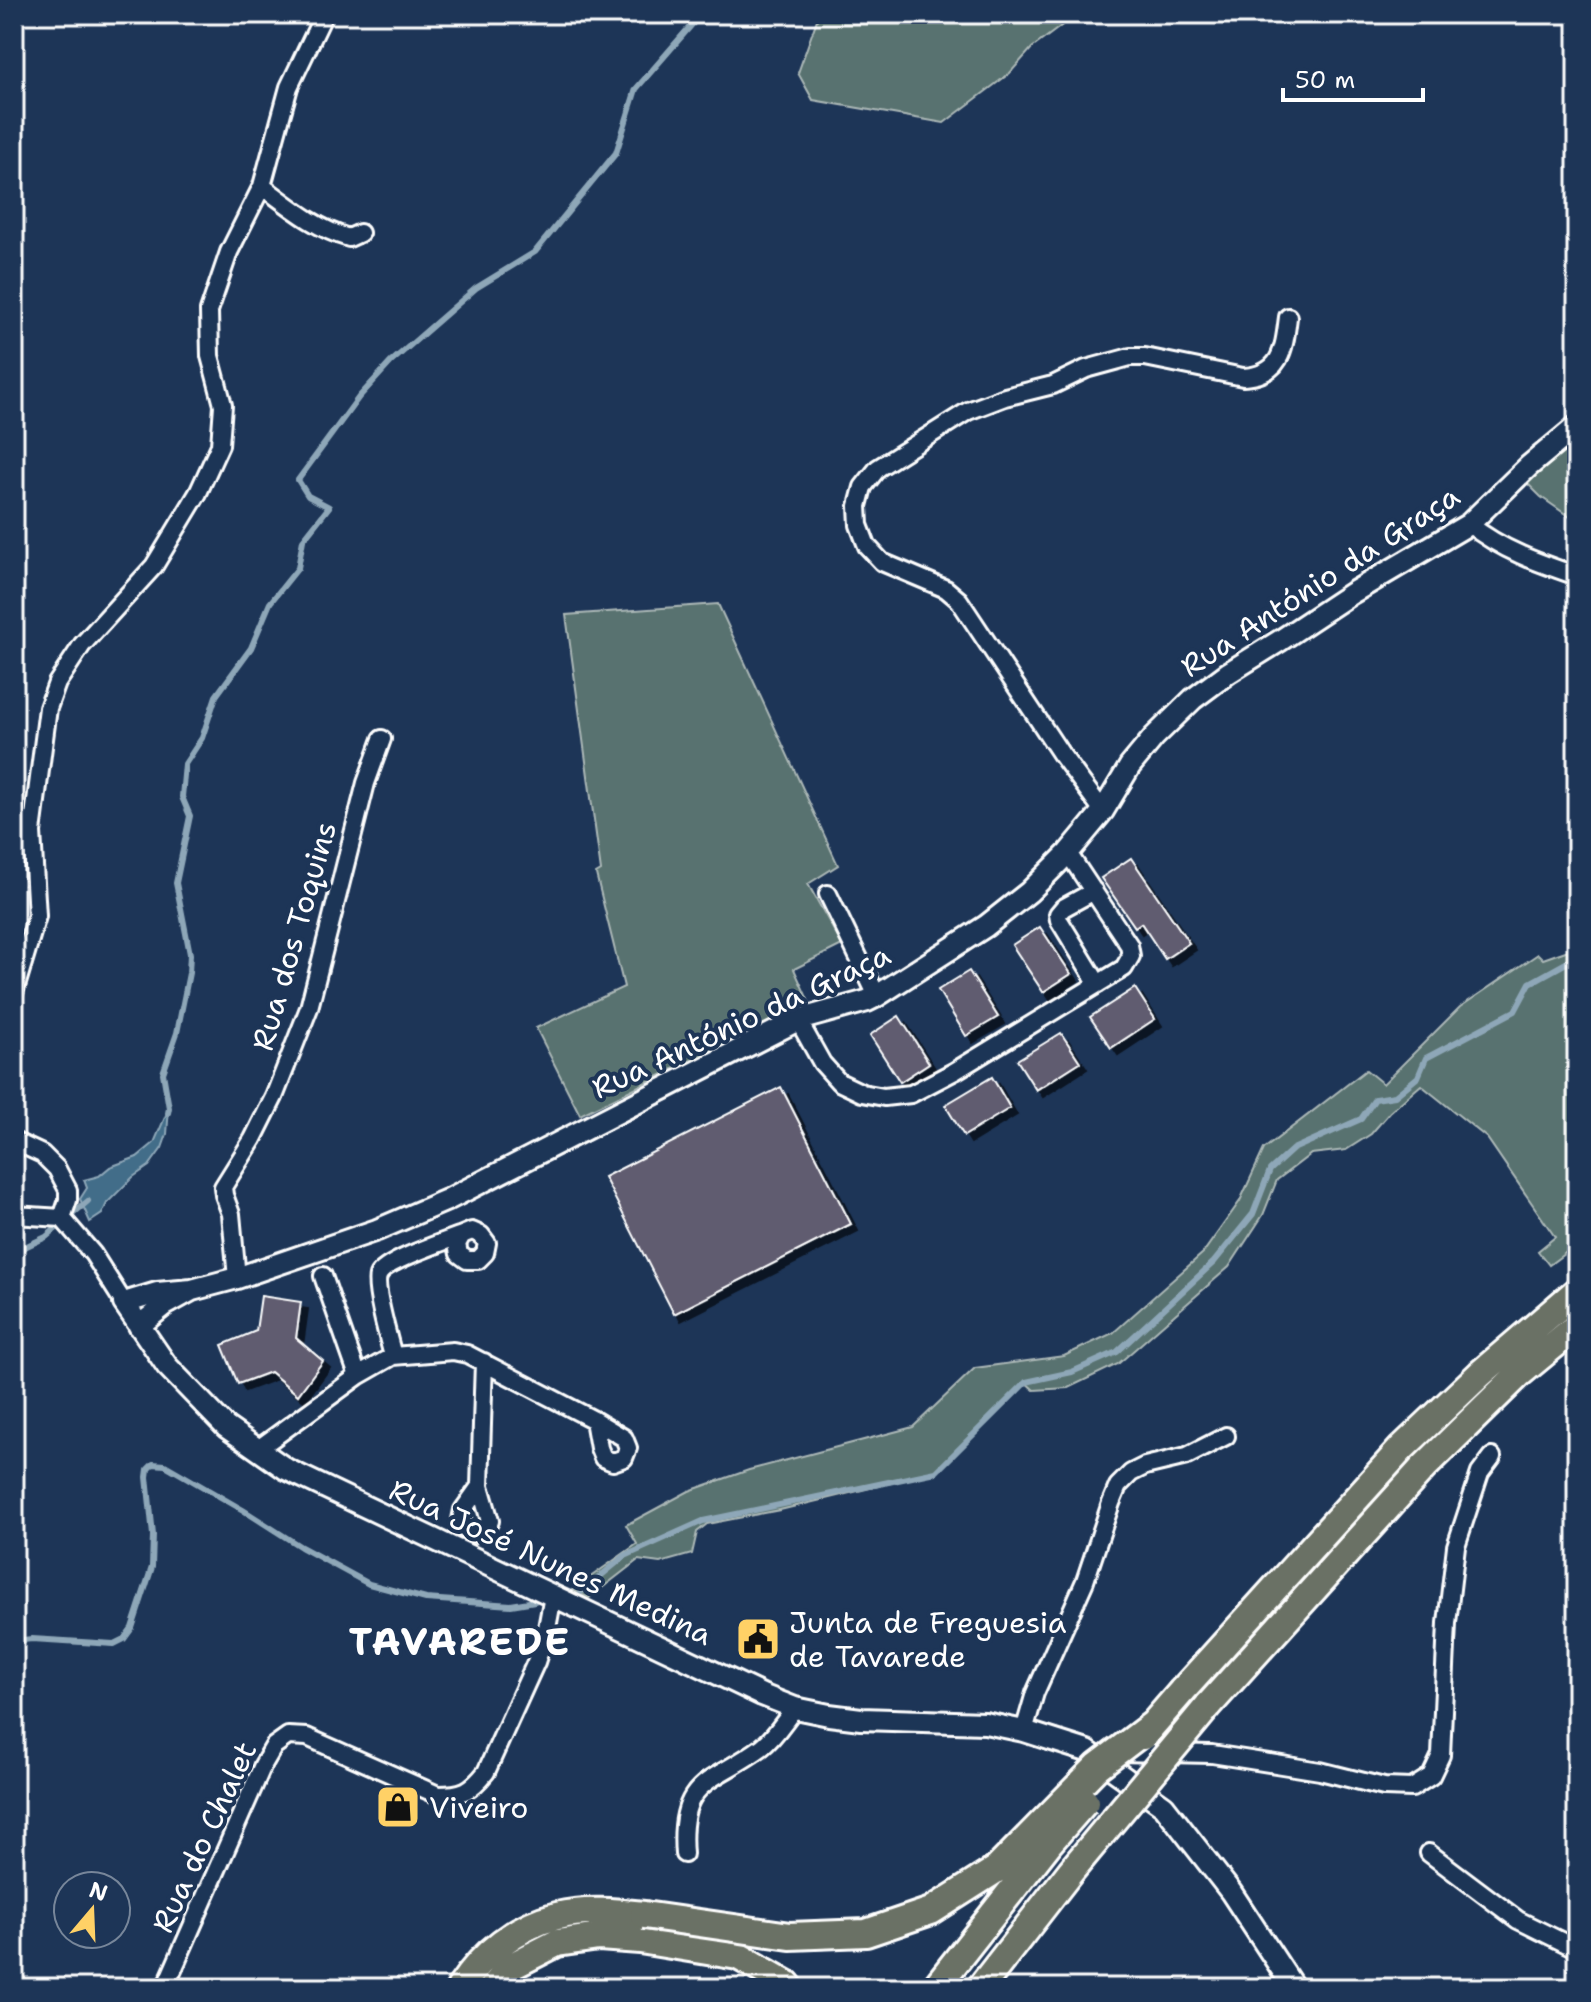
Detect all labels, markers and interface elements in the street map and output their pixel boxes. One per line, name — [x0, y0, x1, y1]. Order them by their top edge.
scale bar — [1283, 52, 1423, 102]
text: 50 m — [1295, 64, 1355, 96]
street label: Rua António da Graça — [1173, 475, 1468, 687]
street label: Rua dos Toquins — [242, 817, 346, 1055]
street label: Rua António da Graça — [585, 934, 897, 1108]
street label: Rua José Nunes Medina — [383, 1469, 719, 1655]
place label: Junta de Freguesia de Tavarede — [789, 1602, 1067, 1677]
public building icon: Junta de Freguesia de Tavarede — [734, 1615, 782, 1663]
district label: TAVAREDE — [349, 1616, 571, 1667]
street label: Rua do Chalet — [142, 1735, 266, 1939]
shop icon: Viveiro — [374, 1783, 422, 1831]
place label: Viveiro — [429, 1787, 528, 1828]
north arrow — [52, 1870, 132, 1950]
text: N — [85, 1875, 111, 1908]

